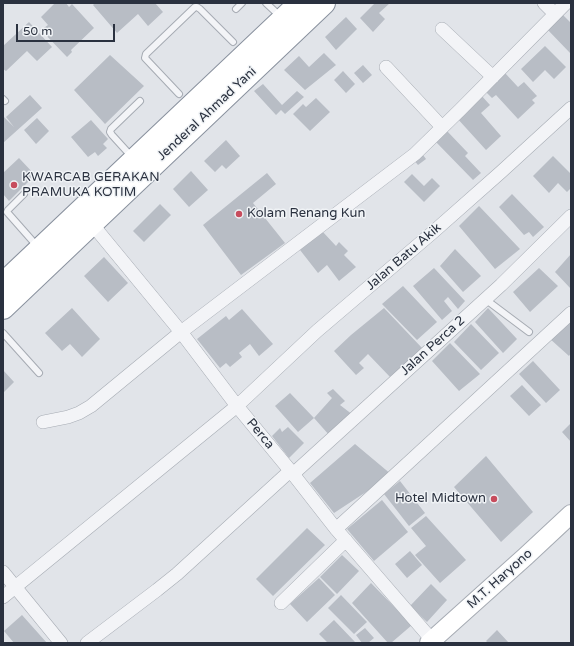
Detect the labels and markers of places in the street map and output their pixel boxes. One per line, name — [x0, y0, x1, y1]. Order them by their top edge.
place label: KWARCAB GERAKAN PRAMUKA KOTIM — [22, 170, 160, 201]
marker: KWARCAB GERAKAN PRAMUKA KOTIM — [9, 180, 19, 190]
place label: Kolam Renang Kun — [247, 206, 365, 222]
marker: Kolam Renang Kun — [234, 209, 244, 219]
place label: Hotel Midtown — [395, 491, 486, 507]
marker: Hotel Midtown — [489, 494, 499, 504]

